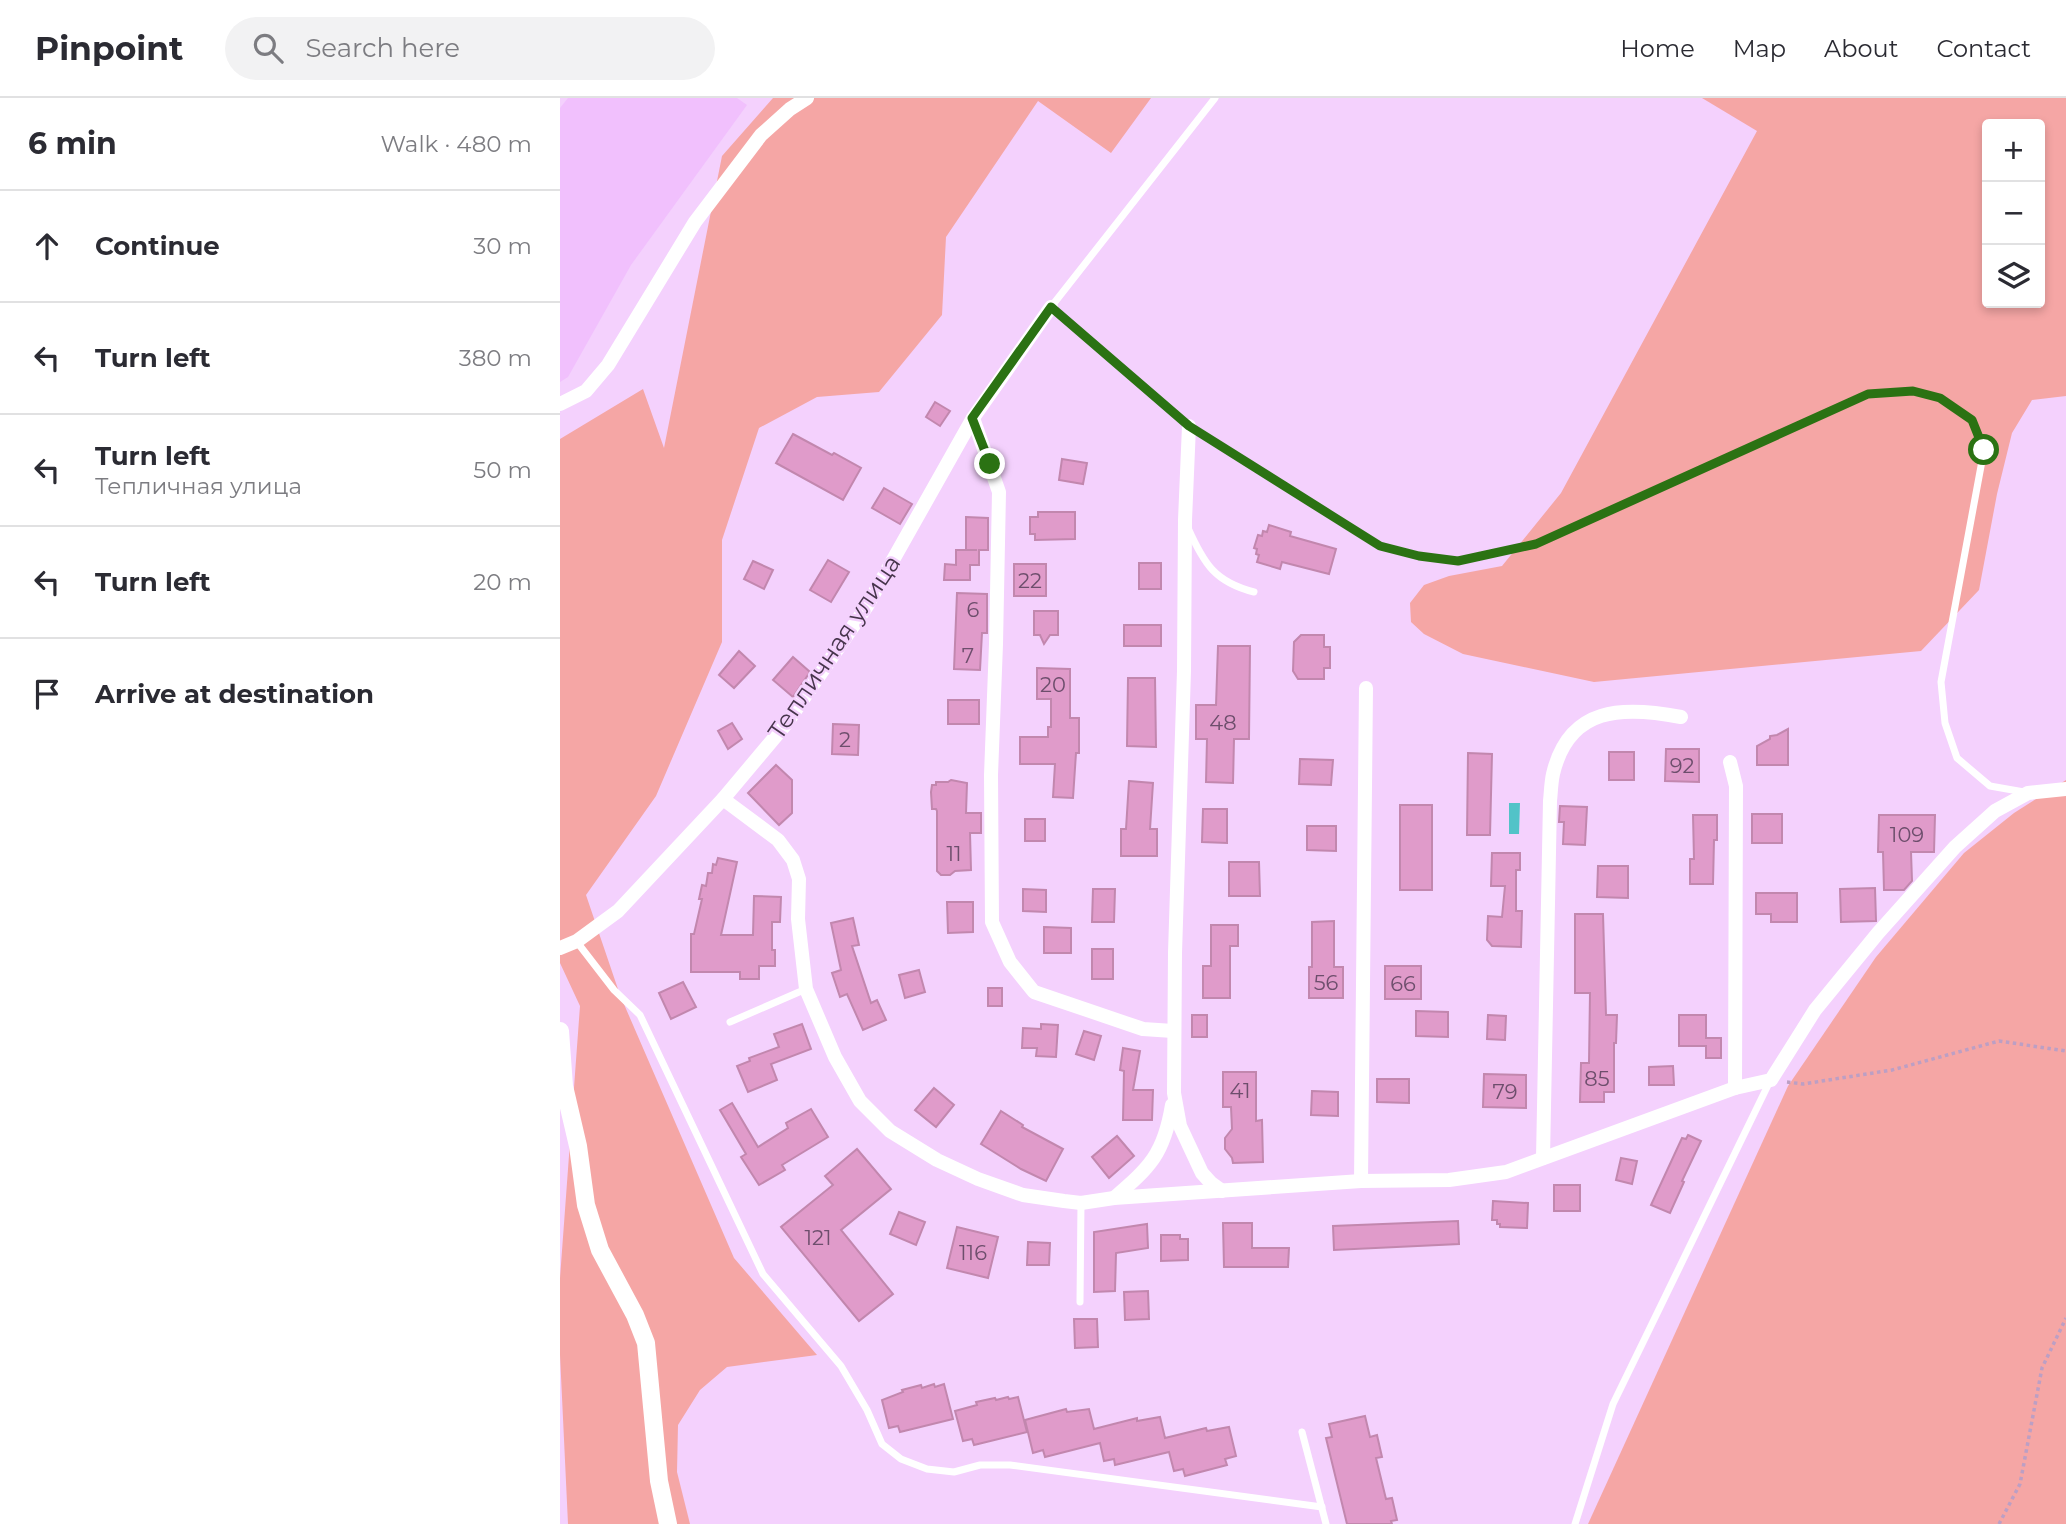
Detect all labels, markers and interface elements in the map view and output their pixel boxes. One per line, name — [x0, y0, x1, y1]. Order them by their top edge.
search box — [225, 17, 715, 80]
text: Pinpoint — [35, 28, 183, 68]
icon: search — [249, 29, 287, 67]
text: Search here — [305, 32, 460, 64]
text: Home — [1620, 34, 1695, 63]
text: Map — [1733, 34, 1786, 63]
text: About — [1824, 34, 1898, 63]
text: Contact — [1936, 34, 2031, 63]
map controls — [1982, 119, 2045, 308]
button: + — [1982, 119, 2045, 182]
text: 6 min — [28, 125, 117, 162]
text: Walk · 480 m — [381, 130, 532, 158]
button: − — [1982, 182, 2045, 245]
icon: ahead — [28, 227, 66, 265]
text: Continue — [95, 230, 220, 262]
text: 30 m — [473, 232, 532, 260]
button: layers — [1982, 245, 2045, 308]
icon: left — [28, 339, 66, 377]
text: Turn left — [95, 342, 211, 374]
text: 380 m — [459, 344, 532, 372]
route start — [1968, 434, 1999, 465]
text: Turn left — [95, 440, 211, 472]
route end — [974, 448, 1005, 479]
icon: left — [28, 451, 66, 489]
text: 50 m — [473, 456, 532, 484]
text: Тепличная улица — [95, 472, 302, 500]
street label: Тепличная улица — [762, 549, 906, 745]
icon: left — [28, 563, 66, 601]
text: Turn left — [95, 566, 211, 598]
text: 20 m — [473, 568, 532, 596]
house number: 22 — [1018, 568, 1042, 593]
house number: 6 — [967, 597, 980, 622]
house number: 7 — [962, 643, 974, 668]
house number: 20 — [1040, 672, 1066, 697]
icon: arrive — [28, 675, 66, 713]
text: Arrive at destination — [95, 678, 374, 710]
house number: 48 — [1209, 710, 1237, 735]
house number: 2 — [839, 727, 851, 752]
house number: 92 — [1670, 753, 1694, 778]
house number: 109 — [1890, 822, 1924, 847]
house number: 11 — [946, 841, 962, 866]
house number: 56 — [1314, 970, 1339, 995]
house number: 66 — [1390, 971, 1416, 996]
house number: 85 — [1584, 1066, 1610, 1091]
house number: 41 — [1230, 1078, 1250, 1103]
house number: 79 — [1492, 1079, 1518, 1104]
house number: 121 — [804, 1225, 832, 1250]
house number: 116 — [959, 1240, 987, 1265]

